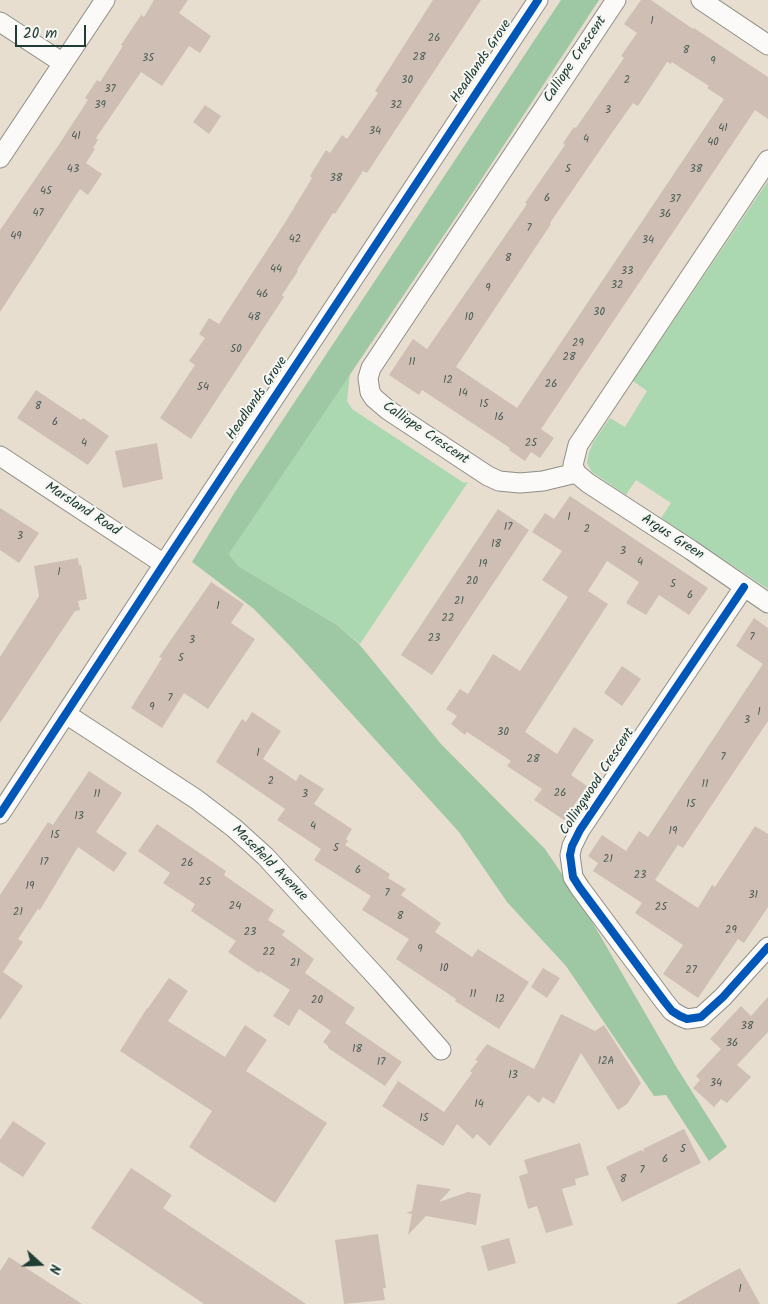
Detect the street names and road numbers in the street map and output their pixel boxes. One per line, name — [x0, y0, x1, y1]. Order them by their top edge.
street label: Calliope Crescent — [541, 14, 611, 106]
street label: Headlands Grove — [448, 17, 516, 107]
street label: Headlands Grove — [224, 354, 292, 444]
street label: Calliope Crescent — [379, 399, 471, 469]
street label: Marsland Road — [41, 479, 123, 541]
street label: Argus Green — [638, 512, 706, 564]
street label: Collingwood Crescent — [557, 725, 639, 839]
street label: Masefield Avenue — [227, 822, 311, 906]

